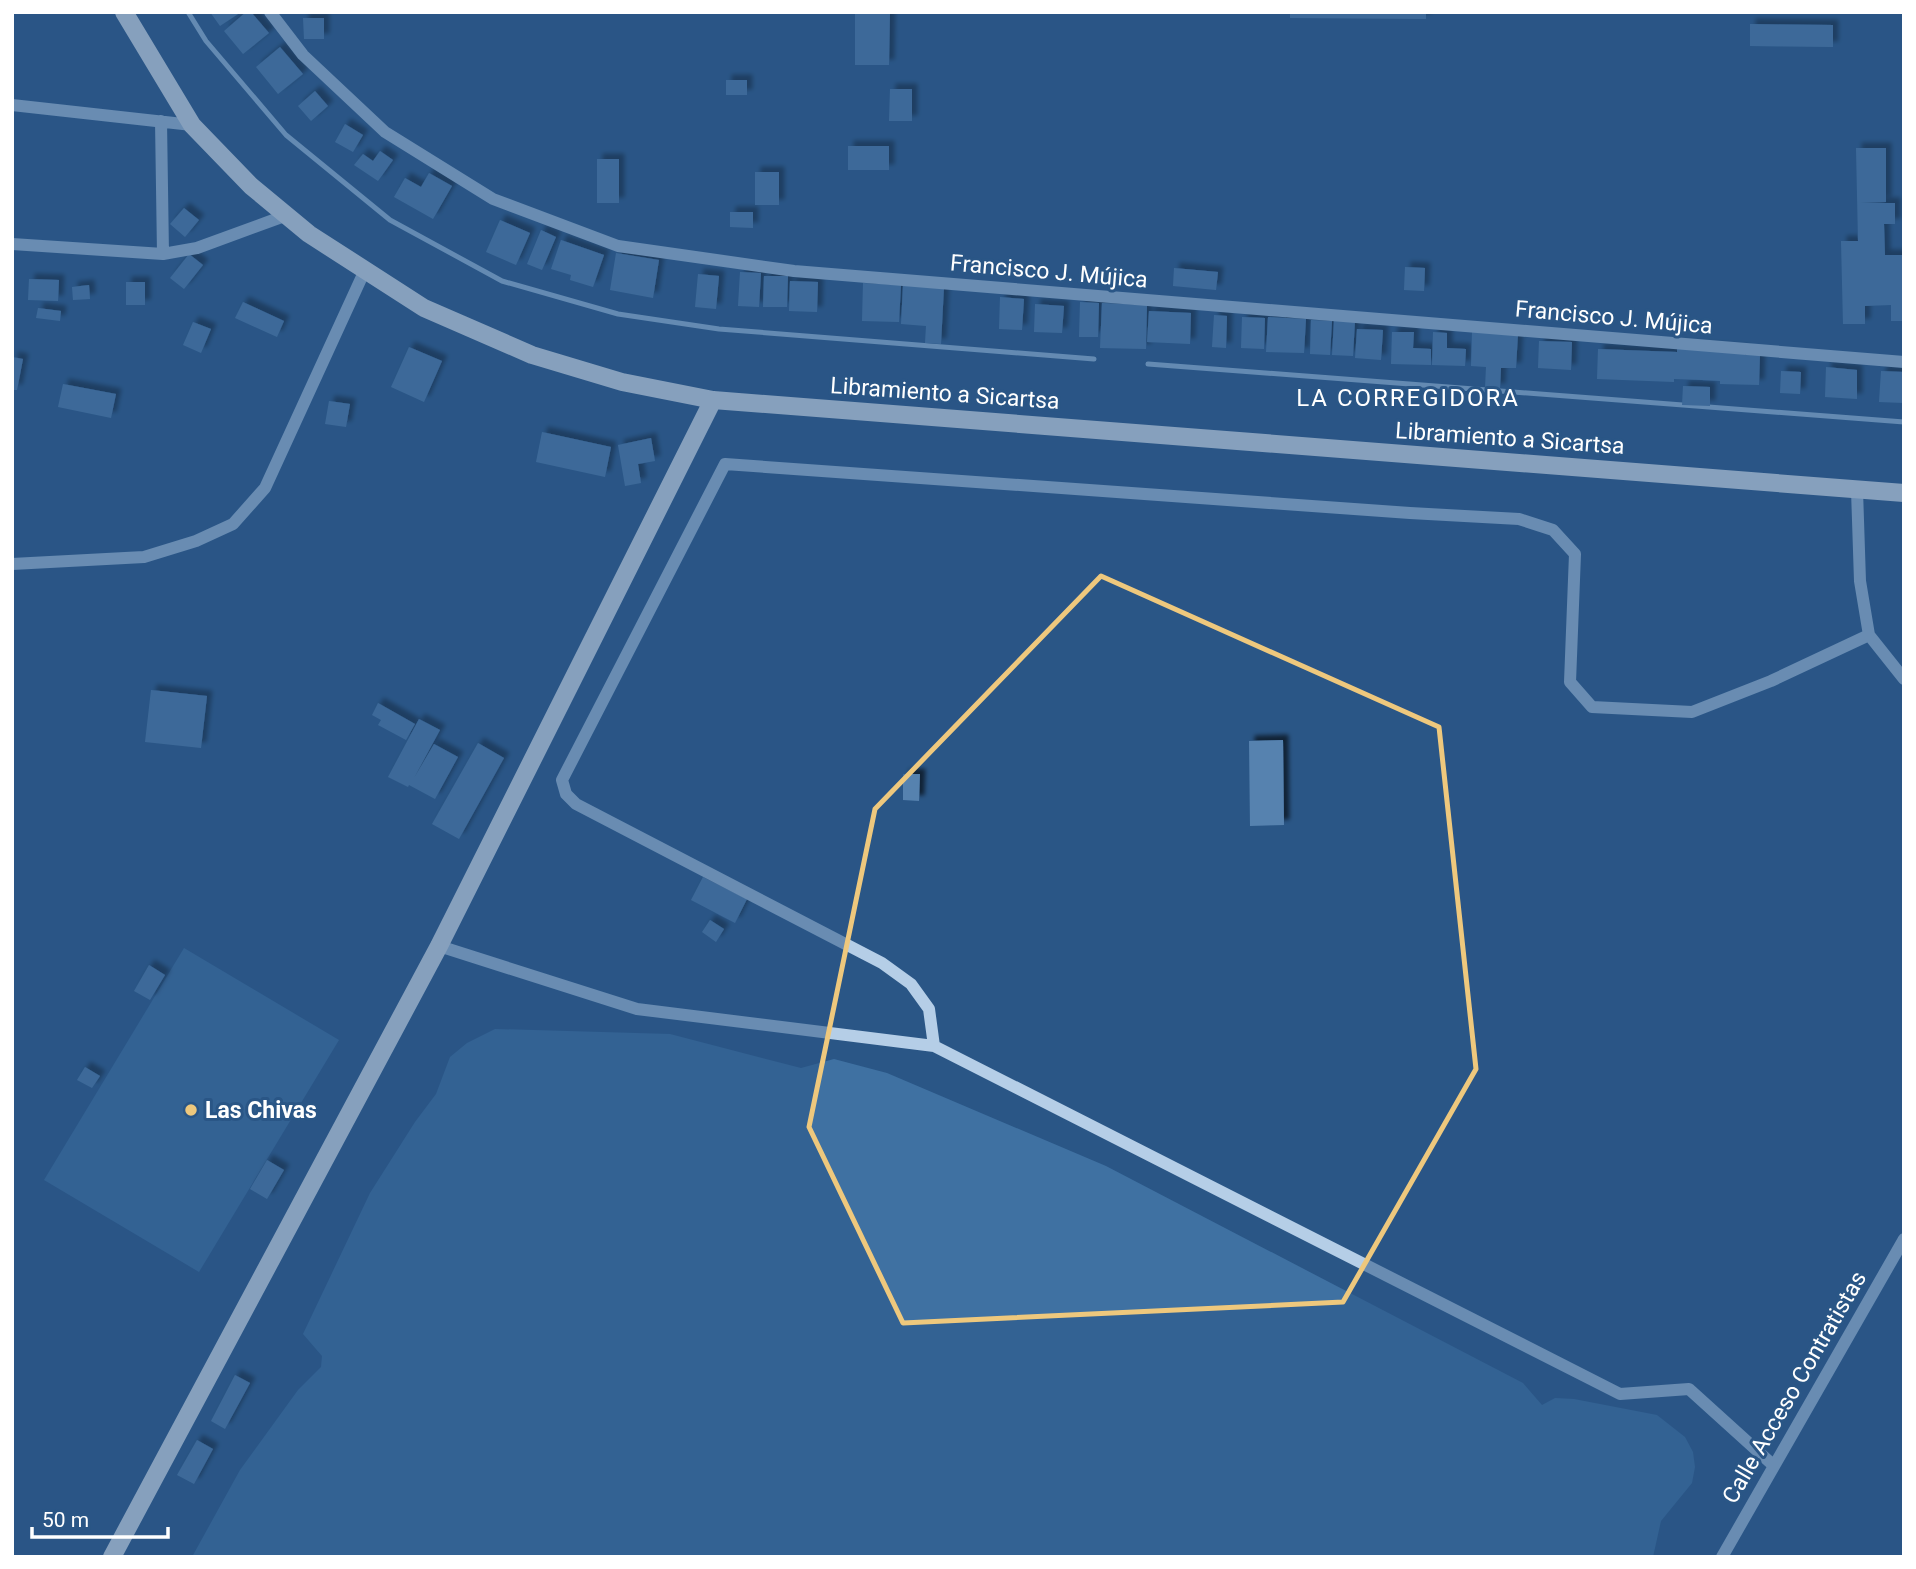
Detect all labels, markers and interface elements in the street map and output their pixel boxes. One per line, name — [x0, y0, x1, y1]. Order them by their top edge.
street label: Francisco J. Mújica — [949, 249, 1149, 294]
street label: Francisco J. Mújica — [1514, 295, 1714, 340]
street label: Libramiento a Sicartsa — [829, 372, 1061, 415]
district label: LA CORREGIDORA — [1296, 384, 1520, 412]
street label: Libramiento a Sicartsa — [1394, 417, 1626, 460]
place label: Las Chivas — [205, 1097, 317, 1124]
marker: Las Chivas — [183, 1102, 199, 1118]
street label: Calle Acceso Contratistas — [1717, 1266, 1872, 1508]
scale bar — [32, 1496, 168, 1540]
text: 50 m — [42, 1508, 89, 1532]

